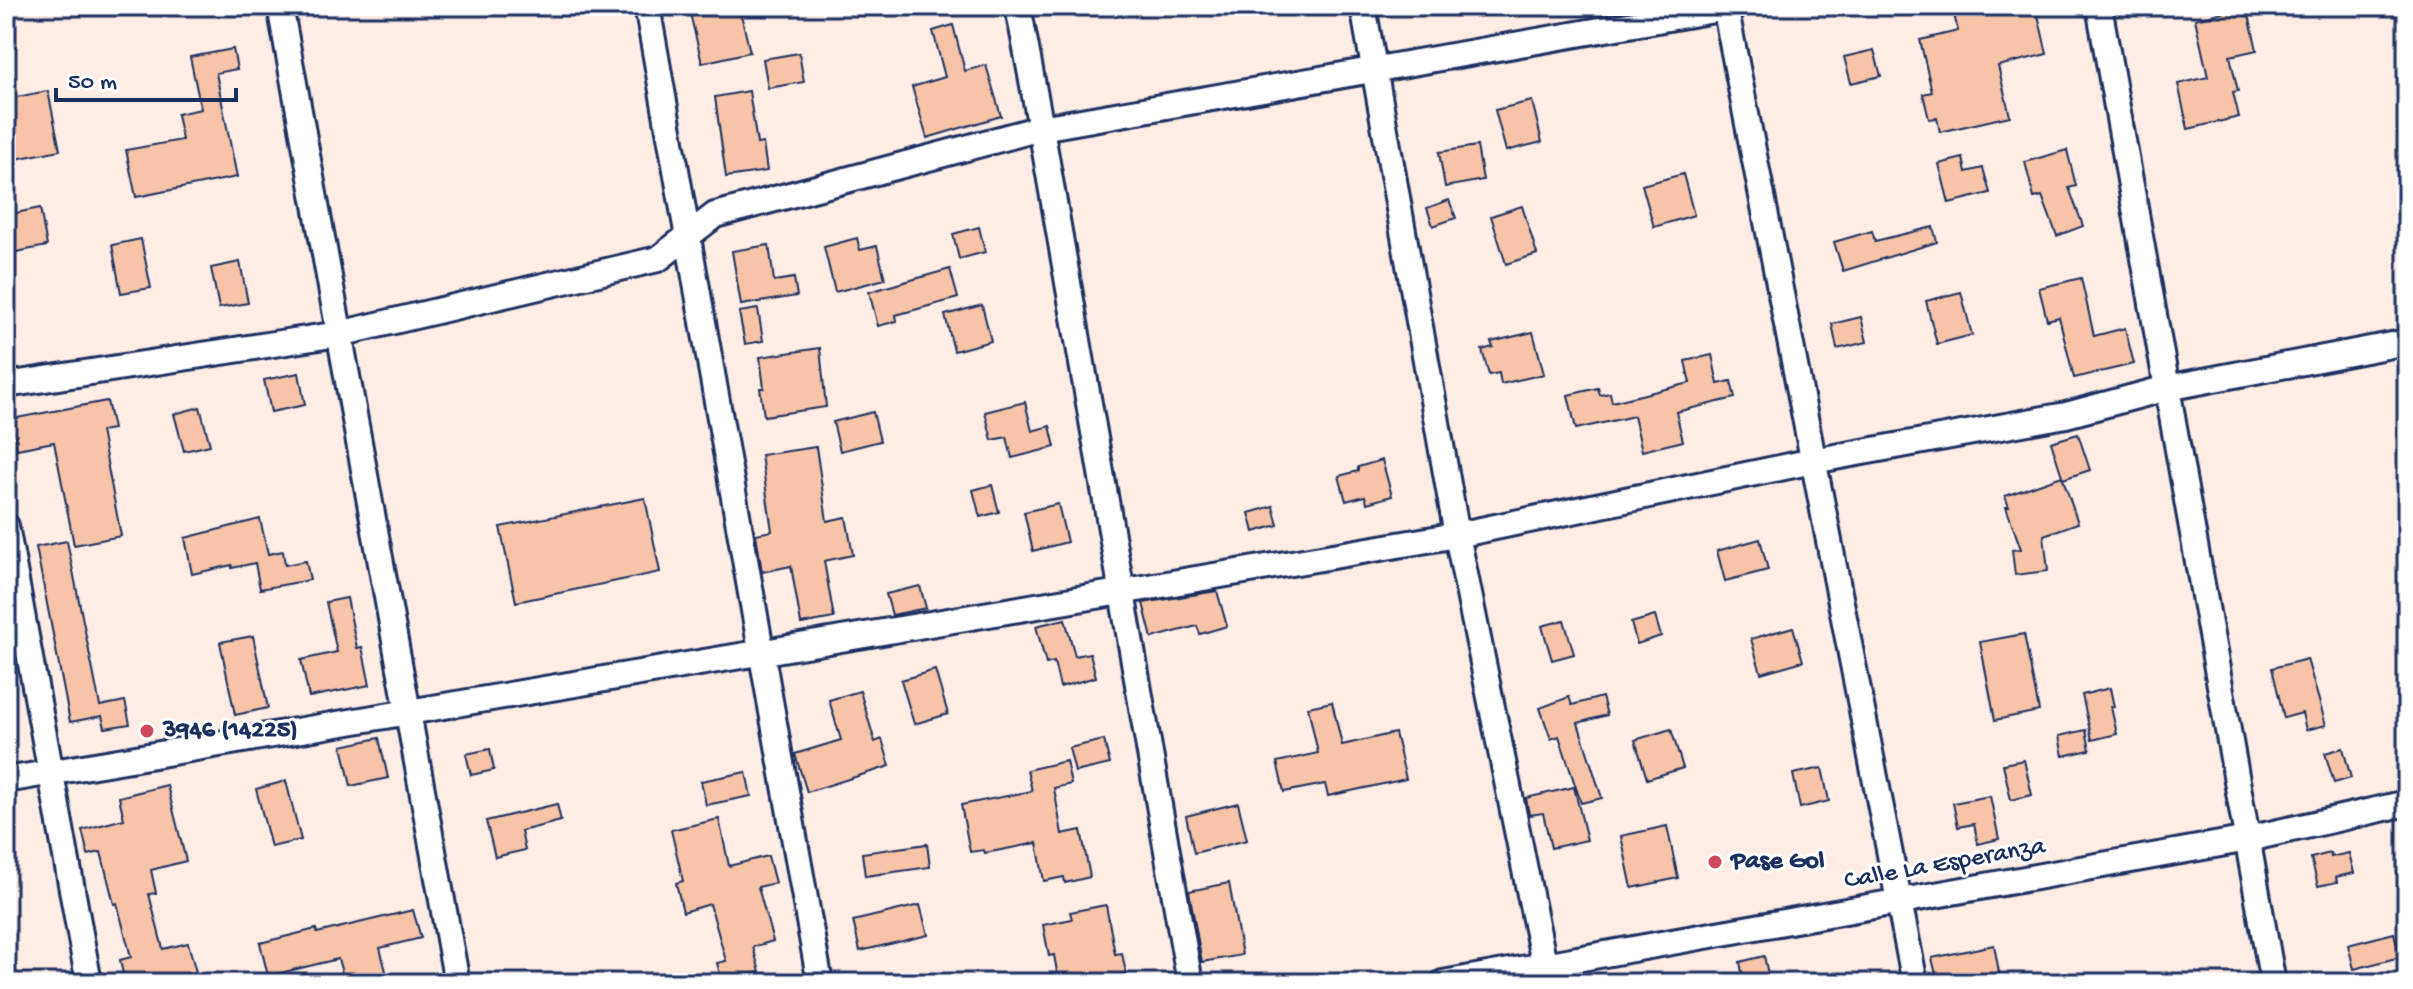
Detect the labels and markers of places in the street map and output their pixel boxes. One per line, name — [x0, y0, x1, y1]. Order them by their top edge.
place label: 3946 (14225) — [162, 716, 298, 747]
marker: 3946 (14225) — [138, 722, 156, 740]
place label: Pase Gol — [1729, 847, 1825, 878]
marker: Pase Gol — [1706, 853, 1724, 871]

